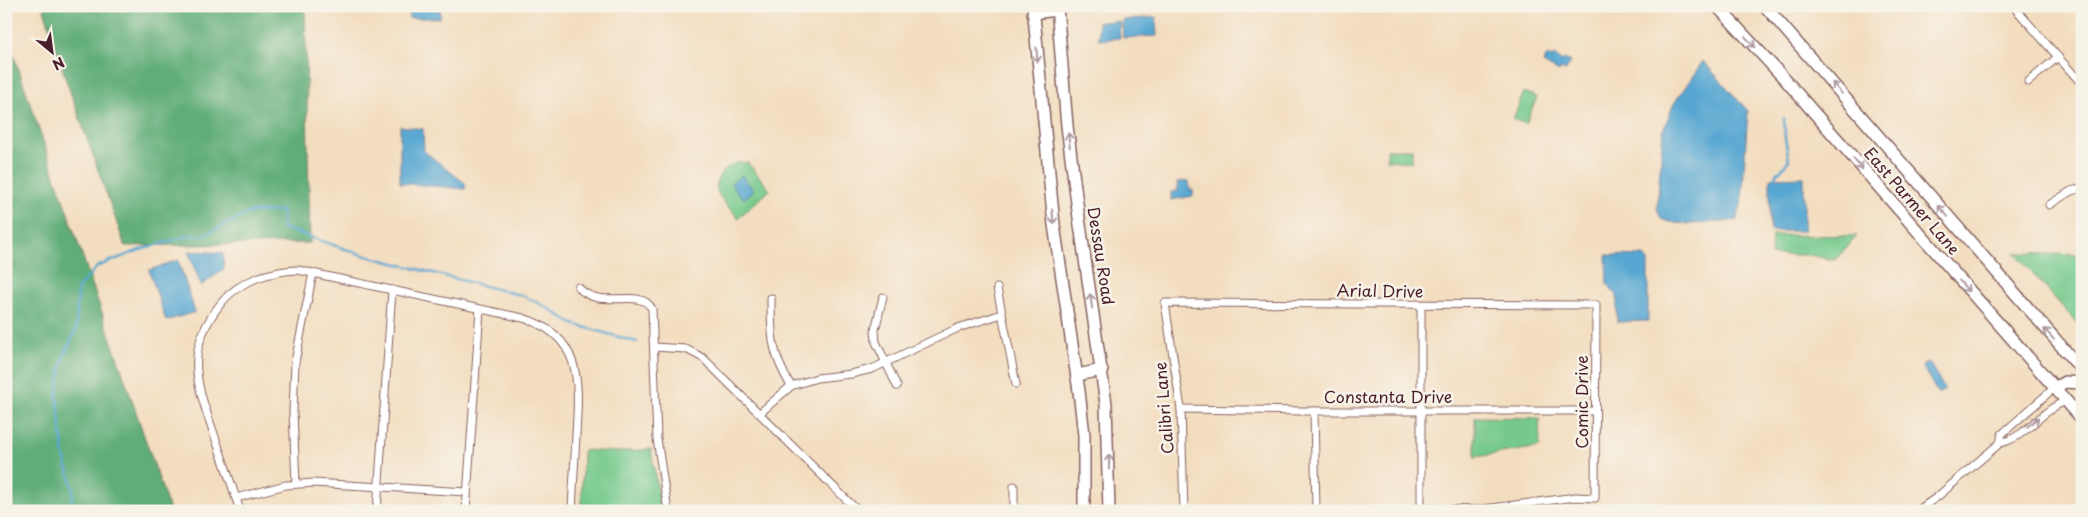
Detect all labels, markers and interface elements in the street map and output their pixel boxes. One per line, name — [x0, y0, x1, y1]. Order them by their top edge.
north arrow — [28, 28, 78, 78]
one-way arrow — [1745, 35, 1756, 48]
one-way arrow — [1033, 47, 1042, 63]
text: N — [49, 52, 68, 76]
one-way arrow — [1832, 81, 1843, 94]
one-way arrow — [1064, 132, 1074, 148]
street label: East Parmer Lane — [1859, 141, 1966, 259]
one-way arrow — [1852, 157, 1864, 170]
street label: Dessau Road — [1082, 205, 1122, 307]
one-way arrow — [1937, 205, 1949, 218]
one-way arrow — [1048, 208, 1058, 224]
street label: Arial Drive — [1336, 277, 1424, 303]
one-way arrow — [1959, 280, 1970, 293]
one-way arrow — [1086, 293, 1096, 309]
one-way arrow — [2043, 328, 2055, 341]
street label: Comic Drive — [1569, 355, 1593, 449]
street label: Calibri Lane — [1147, 361, 1179, 455]
street label: Constanta Drive — [1324, 384, 1452, 408]
one-way arrow — [2026, 417, 2039, 428]
one-way arrow — [1104, 454, 1114, 470]

